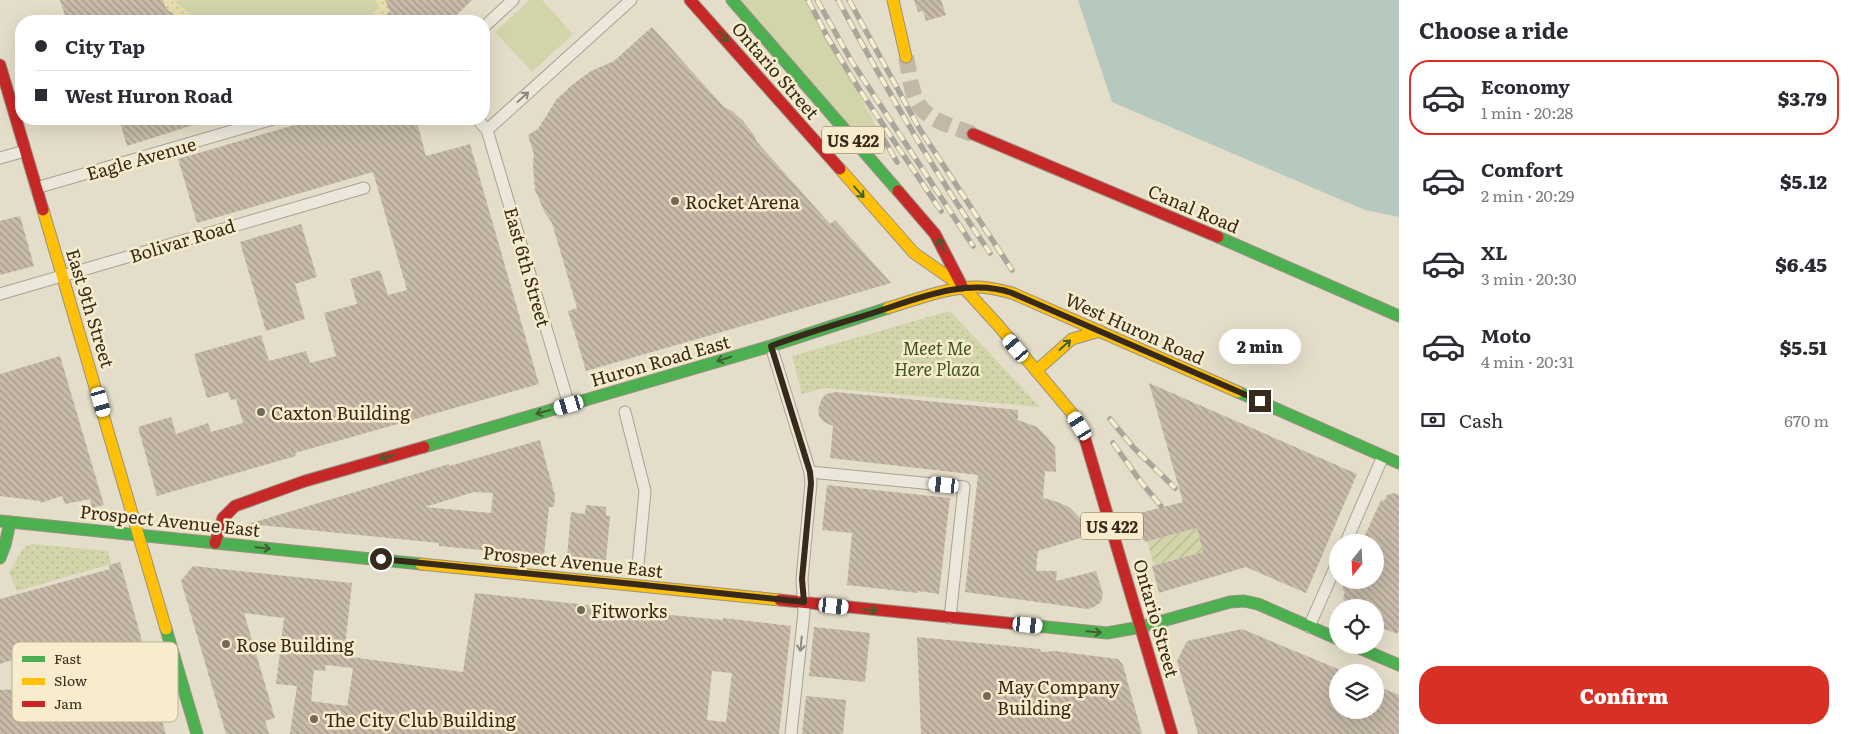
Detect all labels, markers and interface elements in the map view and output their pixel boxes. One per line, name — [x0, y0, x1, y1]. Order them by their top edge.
text: Choose a ride — [1419, 13, 1568, 46]
street label: Ontario Street — [726, 15, 827, 125]
one-way arrow — [717, 29, 728, 42]
text: City Tap — [65, 32, 145, 60]
text: Economy — [1481, 72, 1570, 100]
icon: car — [1421, 75, 1466, 120]
text: West Huron Road — [65, 81, 233, 109]
text: $3.79 — [1778, 84, 1827, 112]
one-way arrow — [517, 91, 530, 103]
text: 1 min · 20:28 — [1481, 100, 1573, 124]
road number: US 422 — [822, 126, 884, 154]
street label: Eagle Avenue — [83, 129, 199, 187]
text: Comfort — [1481, 155, 1563, 183]
icon: car — [1421, 158, 1466, 203]
text: $5.12 — [1780, 167, 1827, 195]
street label: Canal Road — [1144, 177, 1244, 239]
text: 2 min · 20:29 — [1481, 183, 1575, 207]
one-way arrow — [853, 186, 865, 199]
place label: Rocket Arena — [685, 188, 800, 215]
marker: Rocket Arena — [669, 195, 681, 207]
street label: East 6th Street — [498, 204, 558, 331]
street label: Bolivar Road — [126, 211, 238, 269]
one-way arrow — [936, 238, 946, 253]
text: XL — [1481, 238, 1508, 266]
icon: car — [1421, 241, 1466, 286]
street label: East 9th Street — [60, 245, 122, 372]
text: $6.45 — [1775, 250, 1827, 278]
text: 3 min · 20:30 — [1481, 266, 1577, 290]
street label: West Huron Road — [1061, 285, 1209, 371]
text: Moto — [1481, 321, 1531, 349]
icon: car — [1421, 324, 1466, 369]
street label: Huron Road East — [587, 327, 734, 393]
callout: 2 min — [1219, 328, 1301, 364]
car — [1000, 332, 1031, 364]
text: $5.51 — [1780, 333, 1827, 361]
park label: Meet Me Here Plaza — [894, 334, 981, 382]
text: 2 min — [1237, 334, 1283, 358]
one-way arrow — [1059, 339, 1072, 351]
text: 4 min · 20:31 — [1481, 349, 1574, 373]
one-way arrow — [716, 355, 732, 365]
car — [89, 386, 112, 418]
route end — [1249, 390, 1271, 412]
car — [552, 394, 585, 416]
place label: Caxton Building — [271, 399, 411, 426]
marker: Caxton Building — [255, 406, 267, 418]
icon: cash — [1419, 406, 1447, 434]
text: Cash — [1459, 406, 1503, 434]
one-way arrow — [535, 408, 551, 418]
text: 670 m — [1784, 408, 1829, 432]
car — [1065, 409, 1094, 443]
one-way arrow — [379, 453, 395, 463]
car — [928, 476, 959, 494]
street label: Prospect Avenue East — [79, 497, 262, 543]
road number: US 422 — [1081, 512, 1143, 540]
north arrow — [1329, 534, 1384, 589]
map controls — [1329, 534, 1384, 719]
street label: Prospect Avenue East — [482, 538, 665, 584]
one-way arrow — [255, 543, 271, 552]
route start — [370, 548, 392, 570]
street label: Ontario Street — [1127, 556, 1187, 681]
place label: Fitworks — [591, 597, 667, 624]
car — [818, 597, 849, 615]
button: locate — [1329, 599, 1384, 654]
marker: Fitworks — [575, 604, 587, 616]
one-way arrow — [862, 605, 878, 615]
car — [1012, 616, 1043, 634]
one-way arrow — [1086, 627, 1102, 636]
place label: Rose Building — [236, 631, 355, 658]
one-way arrow — [796, 636, 806, 652]
marker: Rose Building — [220, 638, 232, 650]
legend — [12, 642, 178, 722]
text: Fast — [54, 648, 82, 668]
button: layers — [1329, 664, 1384, 719]
button: Confirm — [1419, 666, 1829, 724]
text: Slow — [54, 670, 87, 690]
place label: May Company Building — [997, 673, 1120, 721]
marker: May Company Building — [981, 690, 993, 702]
text: Jam — [54, 693, 83, 713]
place label: The City Club Building — [324, 706, 517, 733]
marker: The City Club Building — [308, 713, 320, 725]

